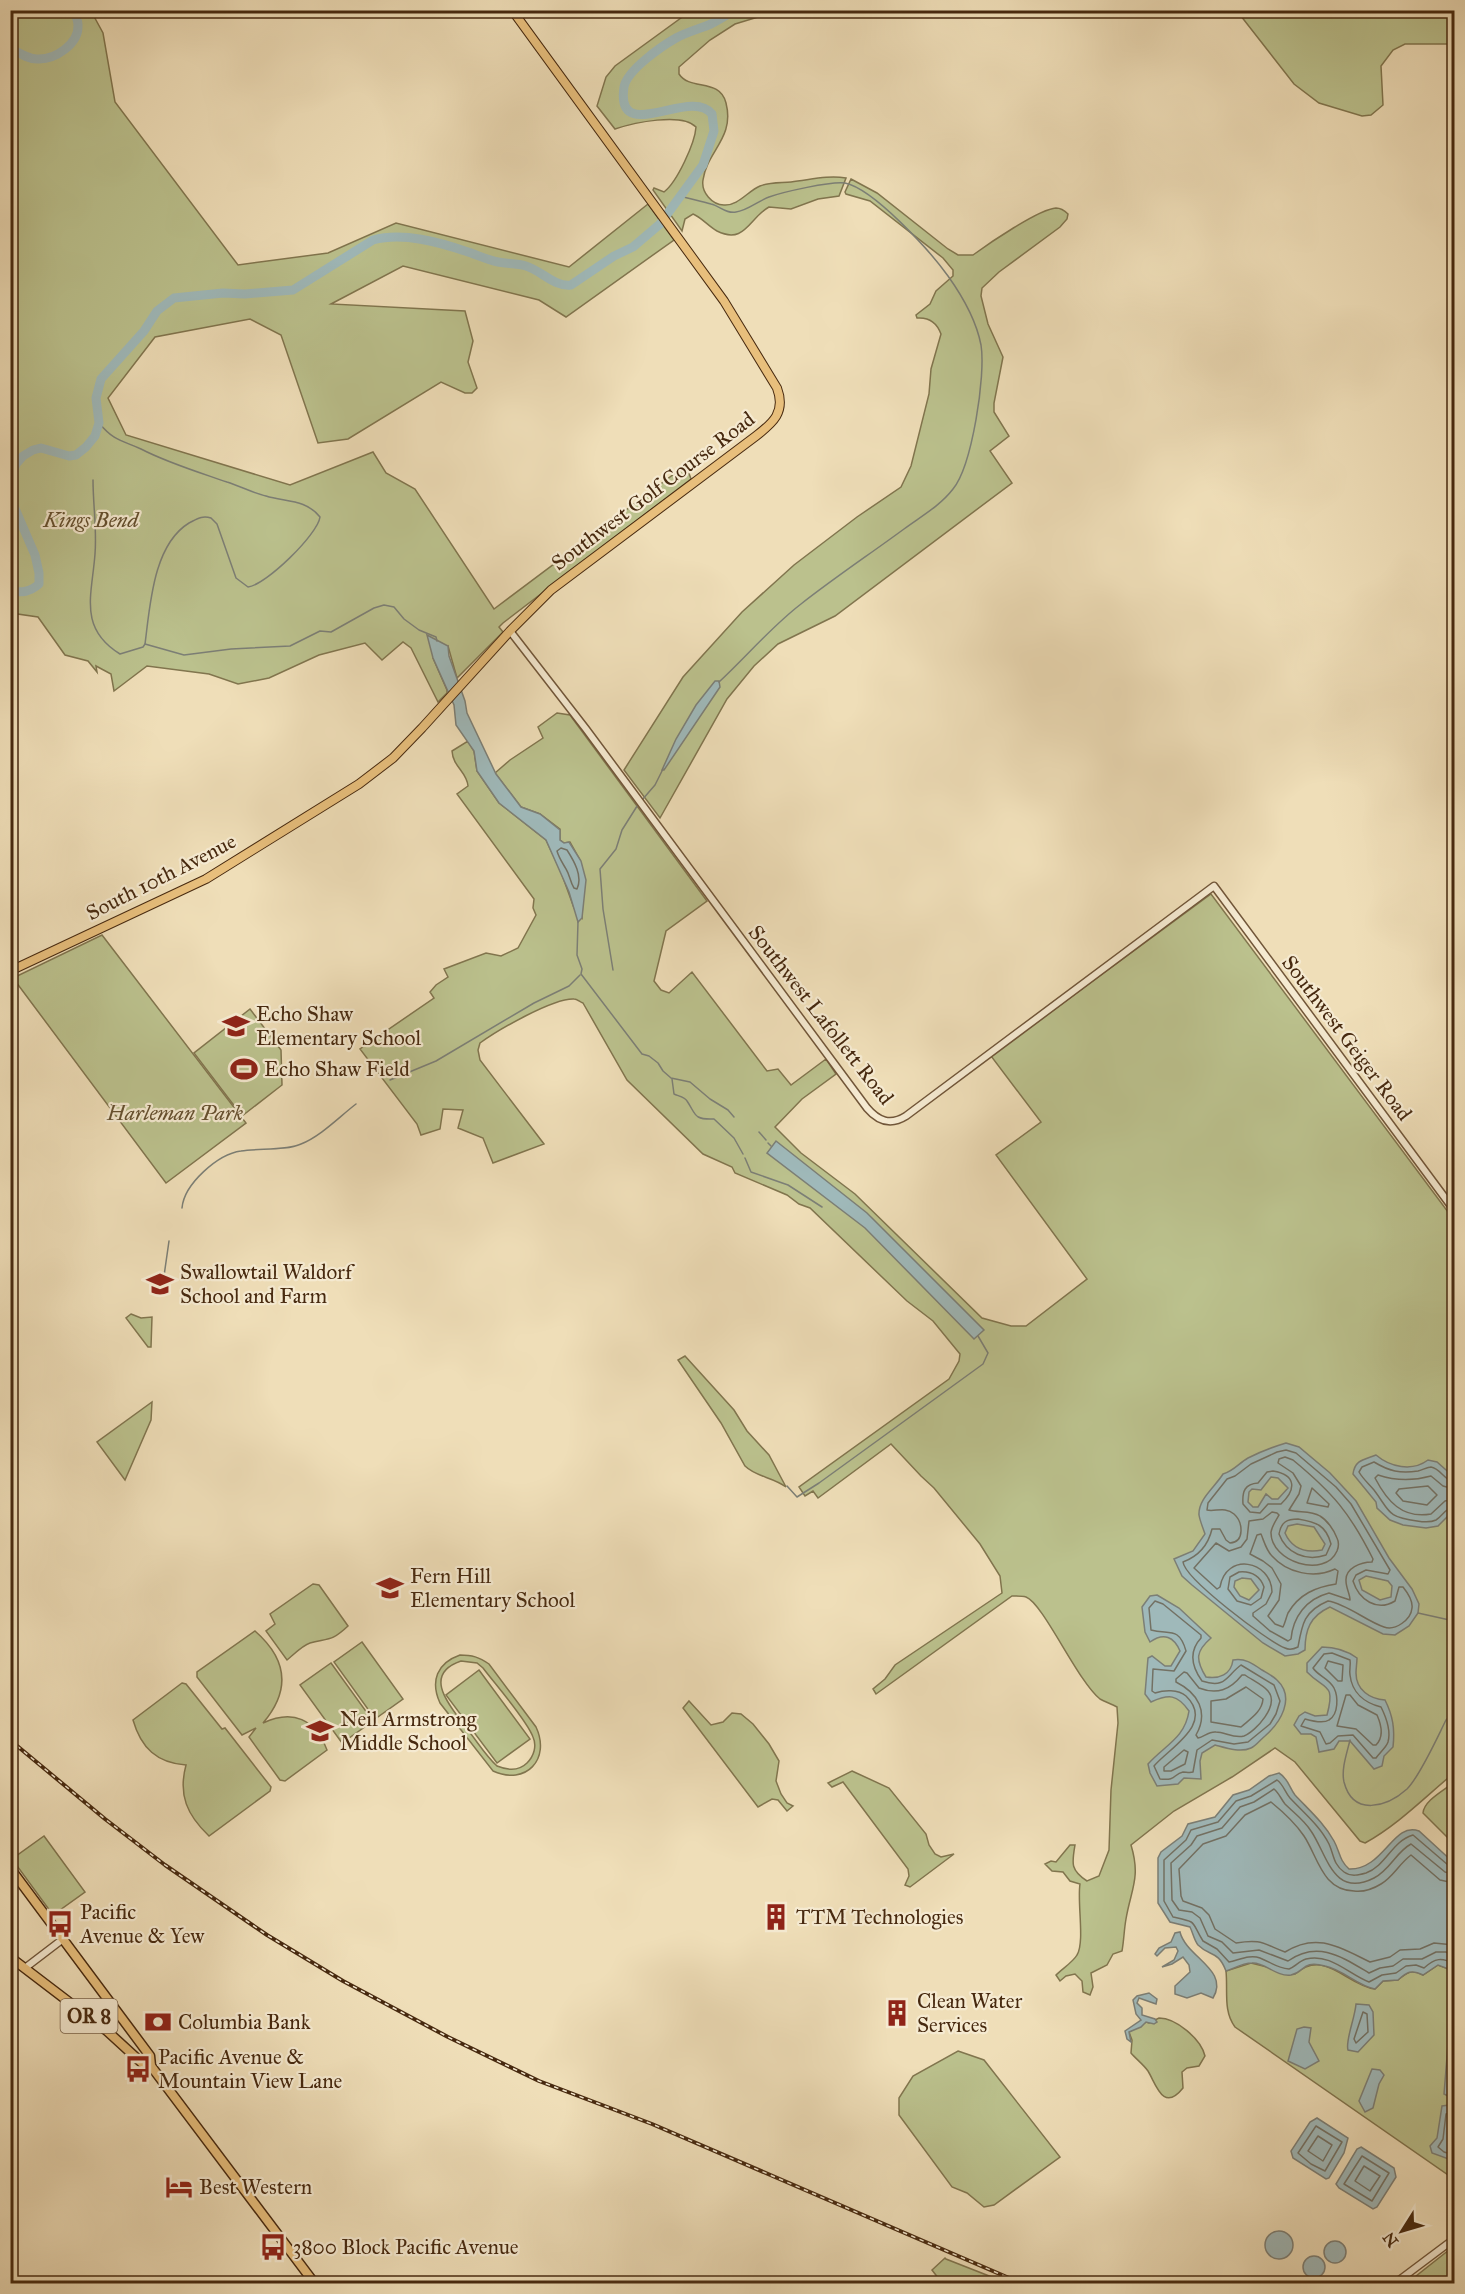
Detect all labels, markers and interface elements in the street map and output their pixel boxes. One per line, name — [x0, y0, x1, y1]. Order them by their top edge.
street label: Southwest Golf Course Road — [546, 406, 760, 576]
park label: Kings Bend — [42, 507, 141, 533]
street label: South 10th Avenue — [82, 828, 241, 926]
street label: Southwest Lafollett Road — [743, 920, 900, 1110]
street label: Southwest Geiger Road — [1276, 950, 1418, 1126]
place label: Echo Shaw Elementary School — [256, 1001, 421, 1051]
school or university icon: Echo Shaw Elementary School — [221, 1011, 251, 1041]
sports icon: Echo Shaw Field — [229, 1054, 259, 1084]
place label: Echo Shaw Field — [264, 1056, 410, 1082]
park label: Harleman Park — [106, 1100, 244, 1126]
place label: Swallowtail Waldorf School and Farm — [180, 1259, 355, 1309]
school or university icon: Swallowtail Waldorf School and Farm — [145, 1269, 175, 1299]
place label: Fern Hill Elementary School — [410, 1563, 575, 1613]
school or university icon: Fern Hill Elementary School — [375, 1573, 405, 1603]
place label: Neil Armstrong Middle School — [340, 1706, 477, 1756]
school or university icon: Neil Armstrong Middle School — [305, 1716, 335, 1746]
place label: Pacific Avenue & Yew — [79, 1899, 205, 1949]
building icon: TTM Technologies — [761, 1902, 791, 1932]
place label: TTM Technologies — [796, 1904, 963, 1930]
bus stop icon: Pacific Avenue & Yew — [45, 1909, 75, 1939]
place label: Clean Water Services — [917, 1988, 1022, 2038]
building icon: Clean Water Services — [882, 1998, 912, 2028]
road number: OR 8 — [60, 1999, 118, 2033]
bank icon: Columbia Bank — [143, 2007, 173, 2037]
place label: Columbia Bank — [178, 2009, 311, 2035]
place label: Pacific Avenue & Mountain View Lane — [158, 2044, 343, 2094]
bus stop icon: Pacific Avenue & Mountain View Lane — [123, 2054, 153, 2084]
hotel icon: Best Western — [164, 2172, 194, 2202]
place label: Best Western — [199, 2174, 312, 2200]
north arrow — [1372, 2201, 1432, 2261]
text: N — [1378, 2228, 1402, 2251]
bus stop icon: 3800 Block Pacific Avenue — [258, 2232, 288, 2262]
place label: 3800 Block Pacific Avenue — [293, 2234, 519, 2260]

